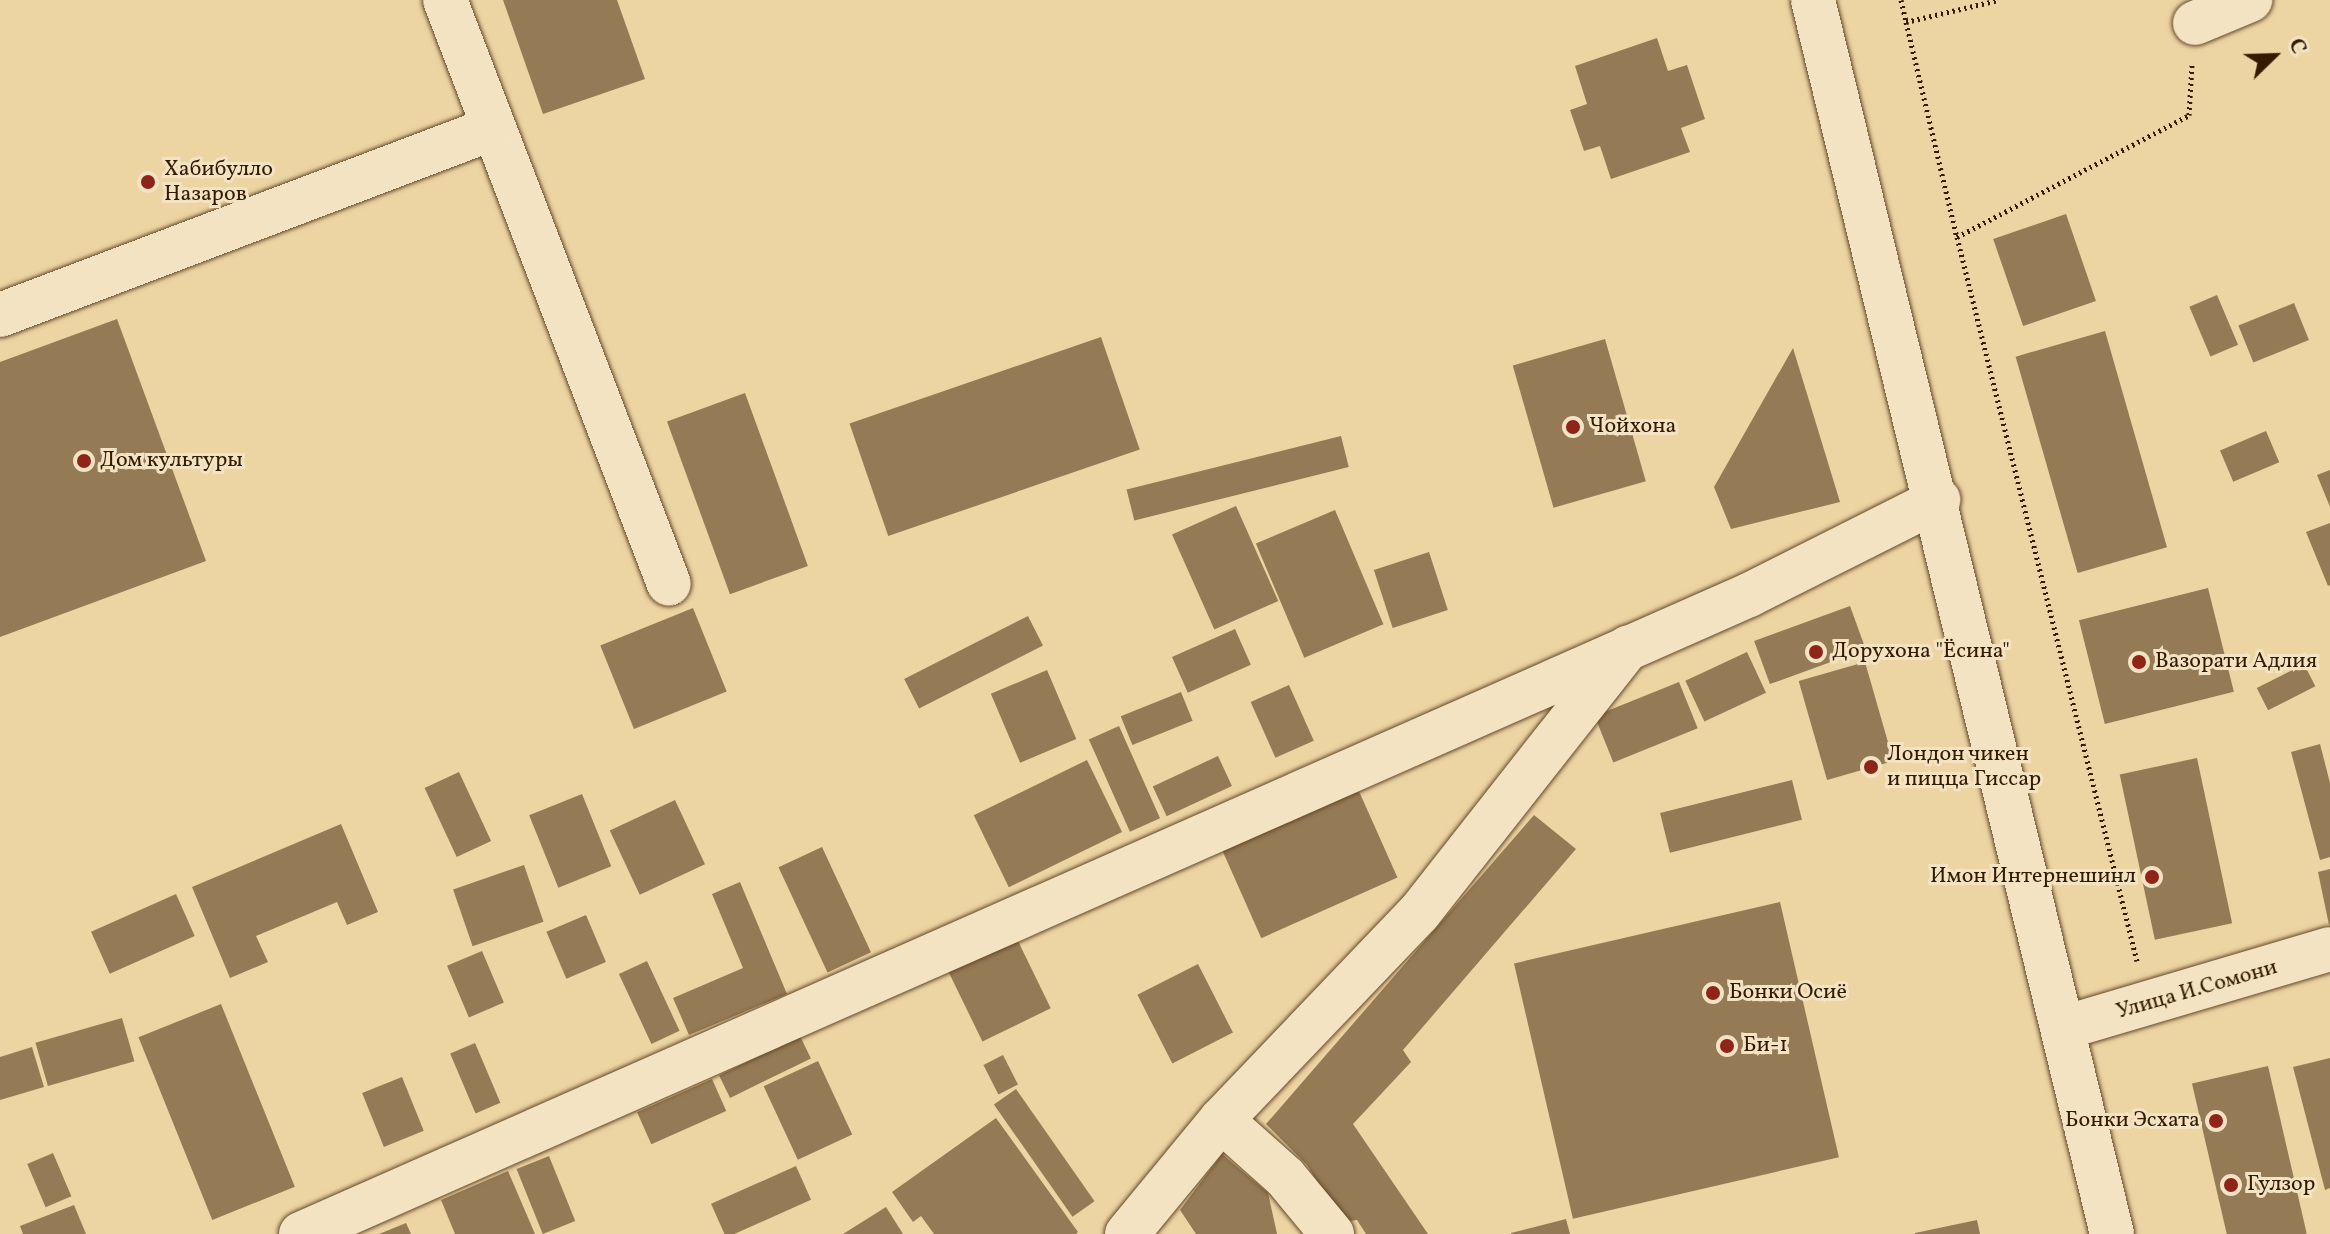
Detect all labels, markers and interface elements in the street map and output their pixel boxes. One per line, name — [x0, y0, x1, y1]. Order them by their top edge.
north arrow — [2234, 16, 2314, 96]
text: С — [2280, 34, 2314, 59]
place label: Хабибулло Назаров — [164, 156, 273, 208]
marker: Хабибулло Назаров — [139, 173, 157, 191]
place label: Чойхона — [1589, 414, 1677, 440]
marker: Чойхона — [1564, 418, 1582, 436]
place label: Дом культуры — [100, 448, 243, 474]
marker: Дом культуры — [75, 452, 93, 470]
place label: Дорухона "Ёсина" — [1832, 639, 2010, 665]
marker: Дорухона "Ёсина" — [1807, 643, 1825, 661]
place label: Вазорати Адлия — [2155, 649, 2317, 675]
marker: Вазорати Адлия — [2130, 653, 2148, 671]
place label: Лондон чикен и пицца Гиссар — [1887, 741, 2041, 792]
marker: Лондон чикен и пицца Гиссар — [1862, 758, 1880, 776]
place label: Имон Интернешинл — [1930, 864, 2136, 890]
marker: Имон Интернешинл — [2143, 868, 2161, 886]
street label: Улица И.Сомони — [2113, 954, 2281, 1026]
place label: Бонки Осиё — [1729, 980, 1847, 1006]
marker: Бонки Осиё — [1704, 984, 1722, 1002]
place label: Би-1 — [1743, 1033, 1788, 1059]
marker: Би-1 — [1718, 1037, 1736, 1055]
place label: Бонки Эсхата — [2065, 1108, 2200, 1134]
marker: Бонки Эсхата — [2207, 1112, 2225, 1130]
place label: Гулзор — [2247, 1172, 2315, 1198]
marker: Гулзор — [2222, 1176, 2240, 1194]

